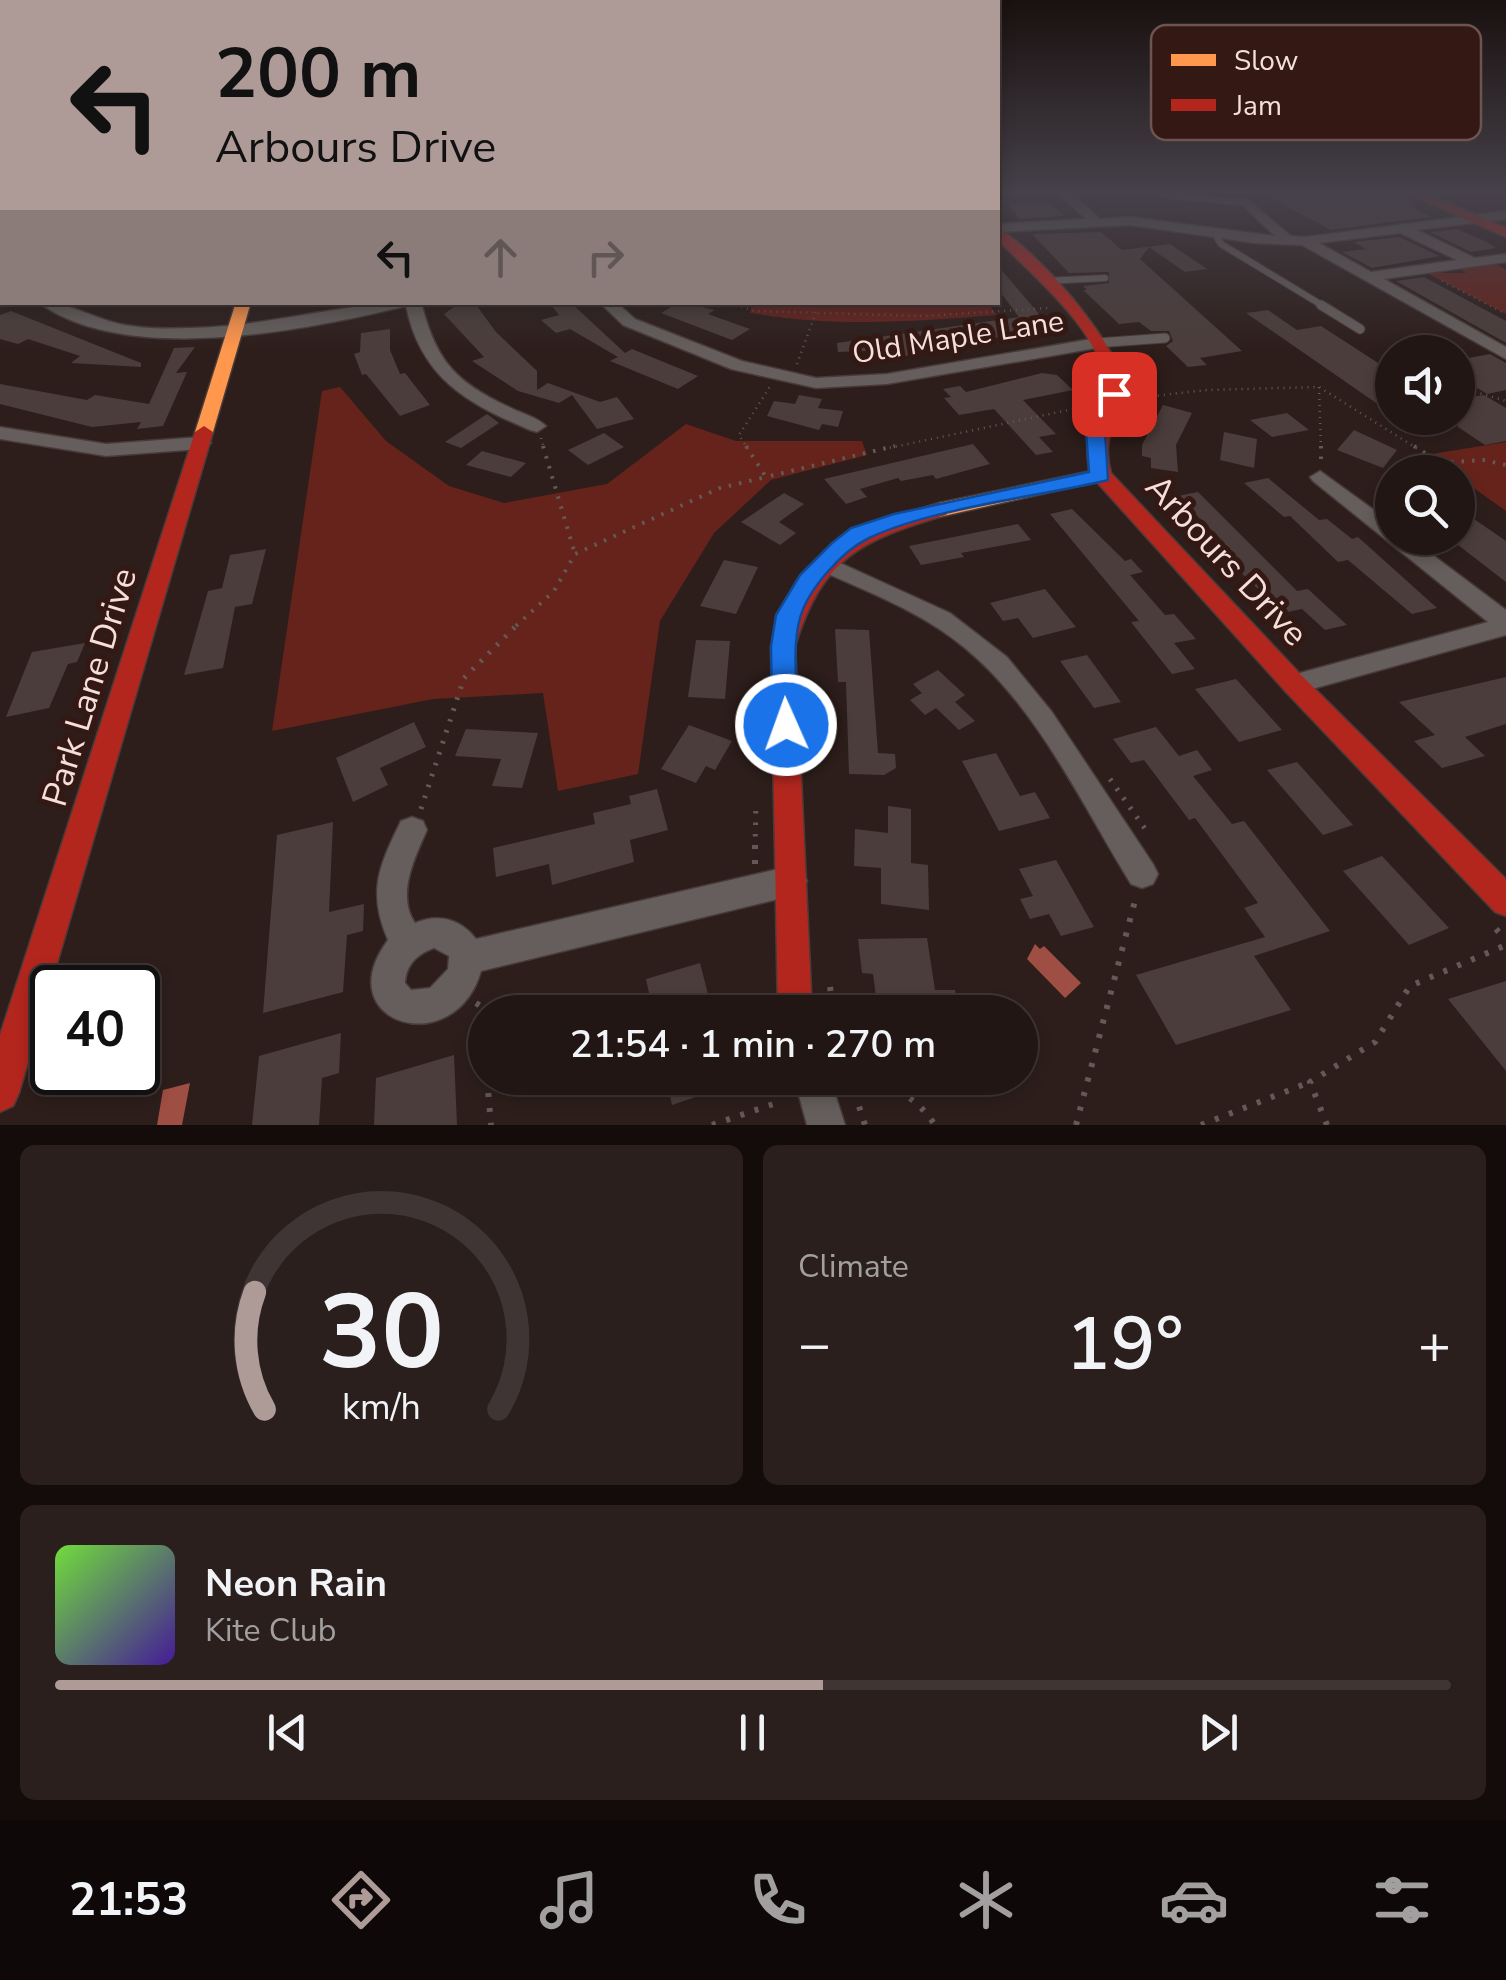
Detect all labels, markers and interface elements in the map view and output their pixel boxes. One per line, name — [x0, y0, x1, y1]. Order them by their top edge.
legend — [1151, 25, 1481, 140]
text: 200 m — [215, 26, 421, 122]
icon: left — [50, 40, 180, 170]
text: Slow — [1234, 42, 1298, 80]
text: Jam — [1233, 87, 1282, 125]
text: Arbours Drive — [215, 117, 496, 178]
icon: left — [368, 230, 423, 285]
icon: ahead — [473, 230, 528, 285]
icon: right — [578, 230, 633, 285]
street label: Old Maple Lane — [849, 301, 1067, 374]
map controls — [1375, 335, 1475, 555]
button: sound — [1375, 335, 1475, 435]
pin — [1072, 352, 1157, 437]
icon: arrive — [1087, 367, 1142, 422]
button: search — [1375, 455, 1475, 555]
street label: Arbours Drive — [1135, 464, 1318, 656]
street label: Park Lane Drive — [31, 562, 148, 812]
position arrow — [734, 673, 838, 777]
speed limit sign: 40 — [30, 965, 160, 1095]
text: 21:54 · 1 min · 270 m — [570, 1019, 936, 1070]
text: Climate — [798, 1245, 909, 1288]
text: 30 — [319, 1262, 444, 1404]
text: 19° — [1065, 1293, 1184, 1395]
text: − — [798, 1307, 831, 1382]
text: + — [1418, 1307, 1451, 1382]
text: km/h — [342, 1383, 421, 1432]
text: Neon Rain — [205, 1558, 387, 1609]
text: Kite Club — [205, 1609, 336, 1652]
icon: previous — [260, 1705, 315, 1760]
icon: pause — [725, 1705, 780, 1760]
icon: next — [1191, 1705, 1246, 1760]
icon: directions — [326, 1865, 396, 1935]
icon: music — [534, 1865, 604, 1935]
icon: phone — [743, 1865, 813, 1935]
icon: climate — [951, 1865, 1021, 1935]
icon: car — [1159, 1865, 1229, 1935]
icon: filters — [1367, 1865, 1437, 1935]
text: 21:53 — [69, 1870, 188, 1931]

